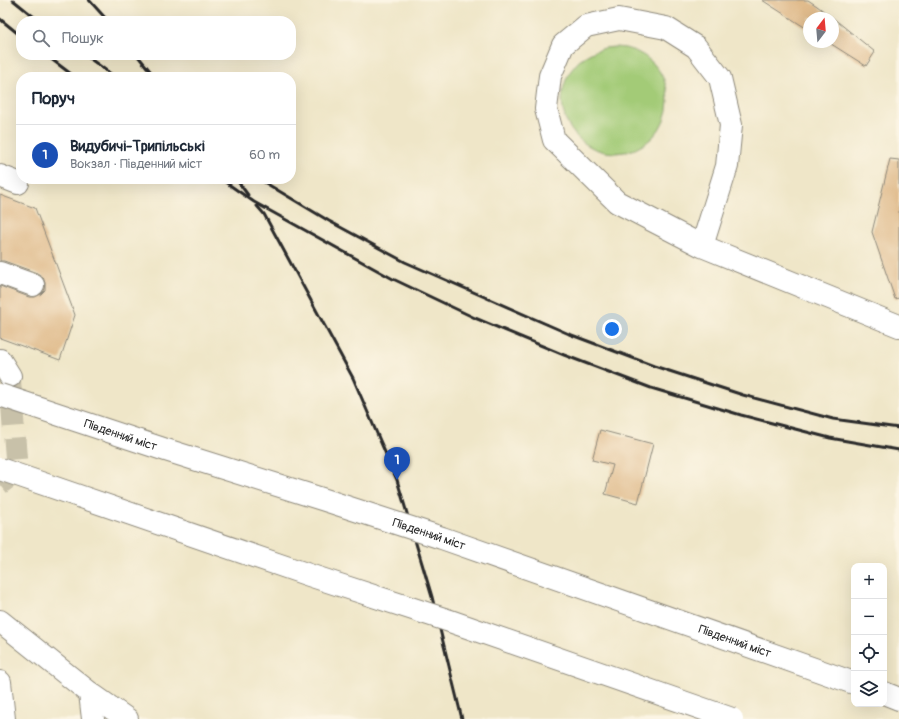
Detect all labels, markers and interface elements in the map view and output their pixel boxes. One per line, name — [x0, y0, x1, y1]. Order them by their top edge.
north arrow — [803, 12, 839, 48]
search box — [16, 16, 296, 60]
icon: search — [30, 27, 52, 49]
text: Пошук — [62, 29, 104, 48]
text: Поруч — [32, 88, 75, 109]
text: Видубичі-Трипільські — [70, 137, 205, 156]
text: 1 — [42, 147, 48, 163]
text: 60 m — [249, 147, 280, 163]
text: Вокзал · Південний міст — [70, 156, 202, 172]
your location — [602, 319, 622, 339]
street label: Південний міст — [82, 416, 159, 454]
pin: 1 — [384, 447, 410, 480]
street label: Південний міст — [390, 515, 467, 554]
map controls — [851, 563, 887, 707]
button: + — [851, 563, 887, 599]
button: − — [851, 599, 887, 635]
street label: Південний міст — [696, 622, 773, 661]
button: locate — [851, 635, 887, 671]
button: layers — [851, 671, 887, 707]

